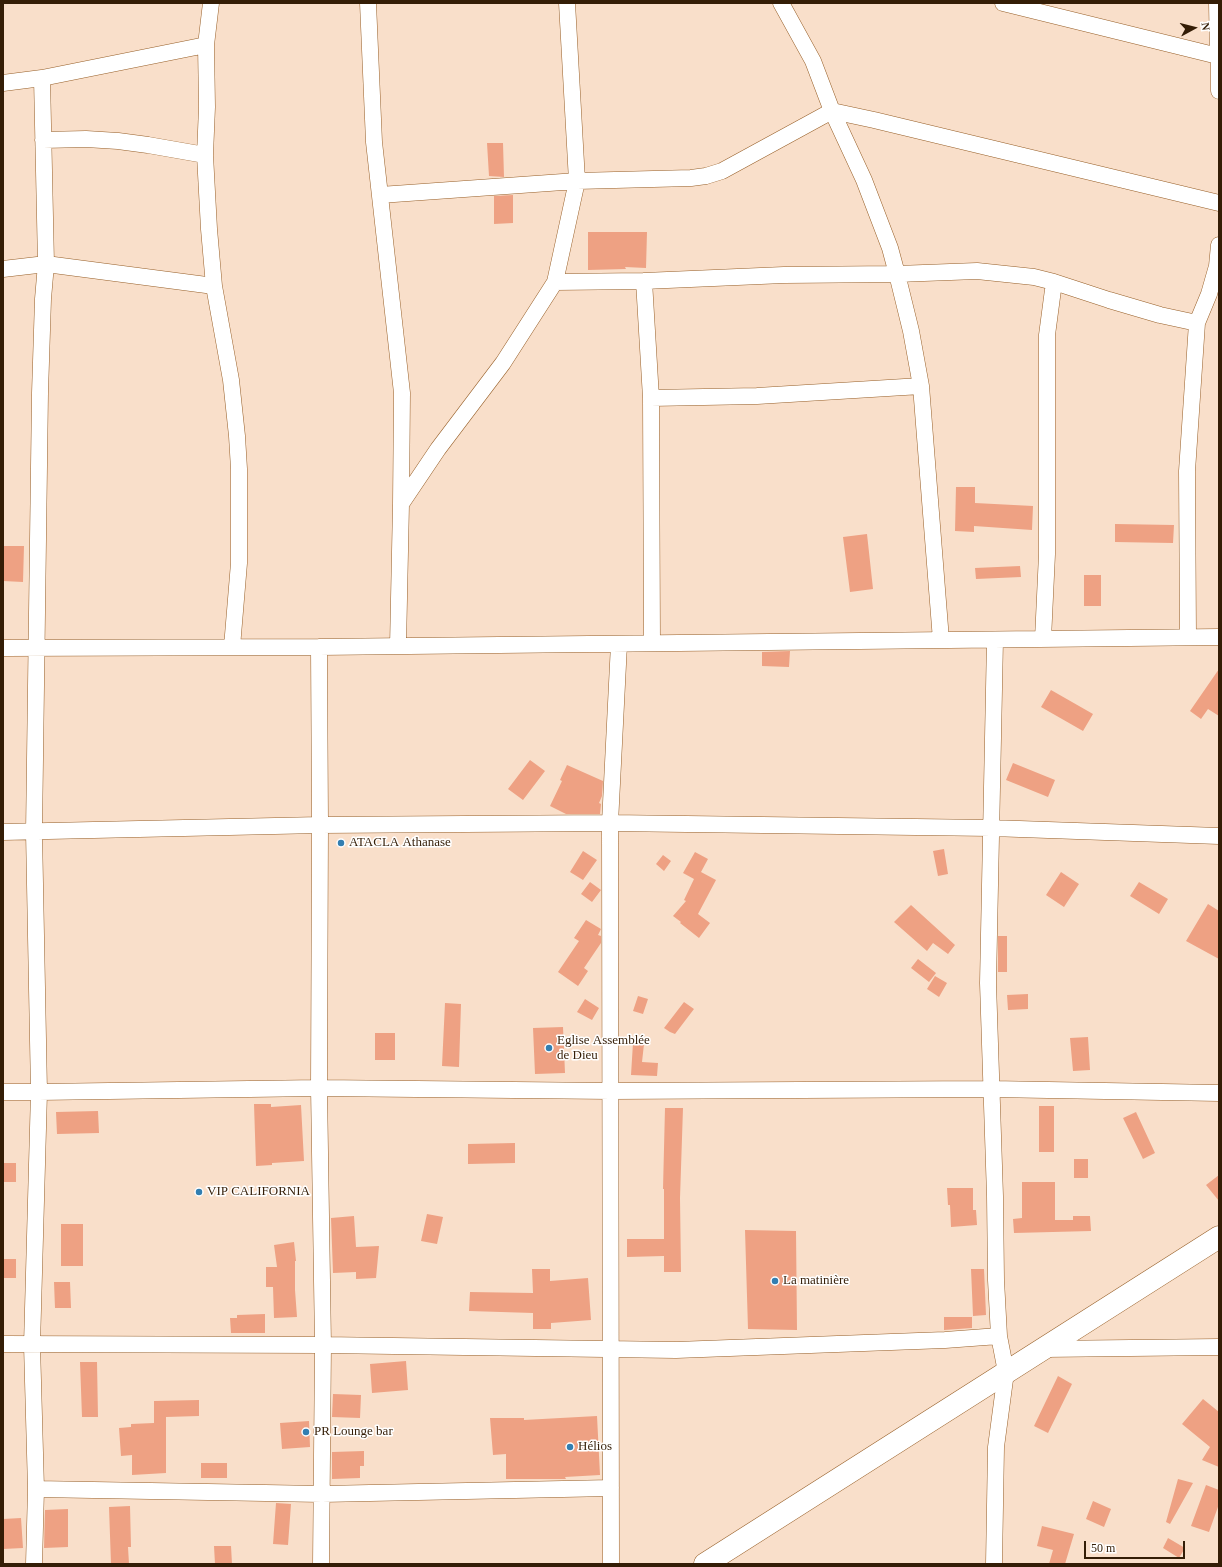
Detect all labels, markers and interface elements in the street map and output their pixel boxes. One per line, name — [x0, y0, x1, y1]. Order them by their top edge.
north arrow — [1174, 8, 1214, 48]
text: N — [1199, 22, 1212, 31]
place label: ATACLA Athanase — [349, 835, 451, 851]
marker: ATACLA Athanase — [336, 838, 346, 848]
place label: Eglise Assemblée de Dieu — [557, 1033, 650, 1064]
marker: Eglise Assemblée de Dieu — [544, 1043, 554, 1053]
place label: VIP CALIFORNIA — [207, 1184, 310, 1200]
marker: VIP CALIFORNIA — [194, 1187, 204, 1197]
place label: La matinière — [783, 1273, 849, 1289]
marker: La matinière — [770, 1276, 780, 1286]
place label: PR Lounge bar — [314, 1424, 393, 1440]
marker: PR Lounge bar — [301, 1427, 311, 1437]
place label: Hélios — [578, 1439, 612, 1455]
marker: Hélios — [565, 1442, 575, 1452]
scale bar — [1086, 1533, 1187, 1559]
text: 50 m — [1091, 1541, 1115, 1555]

